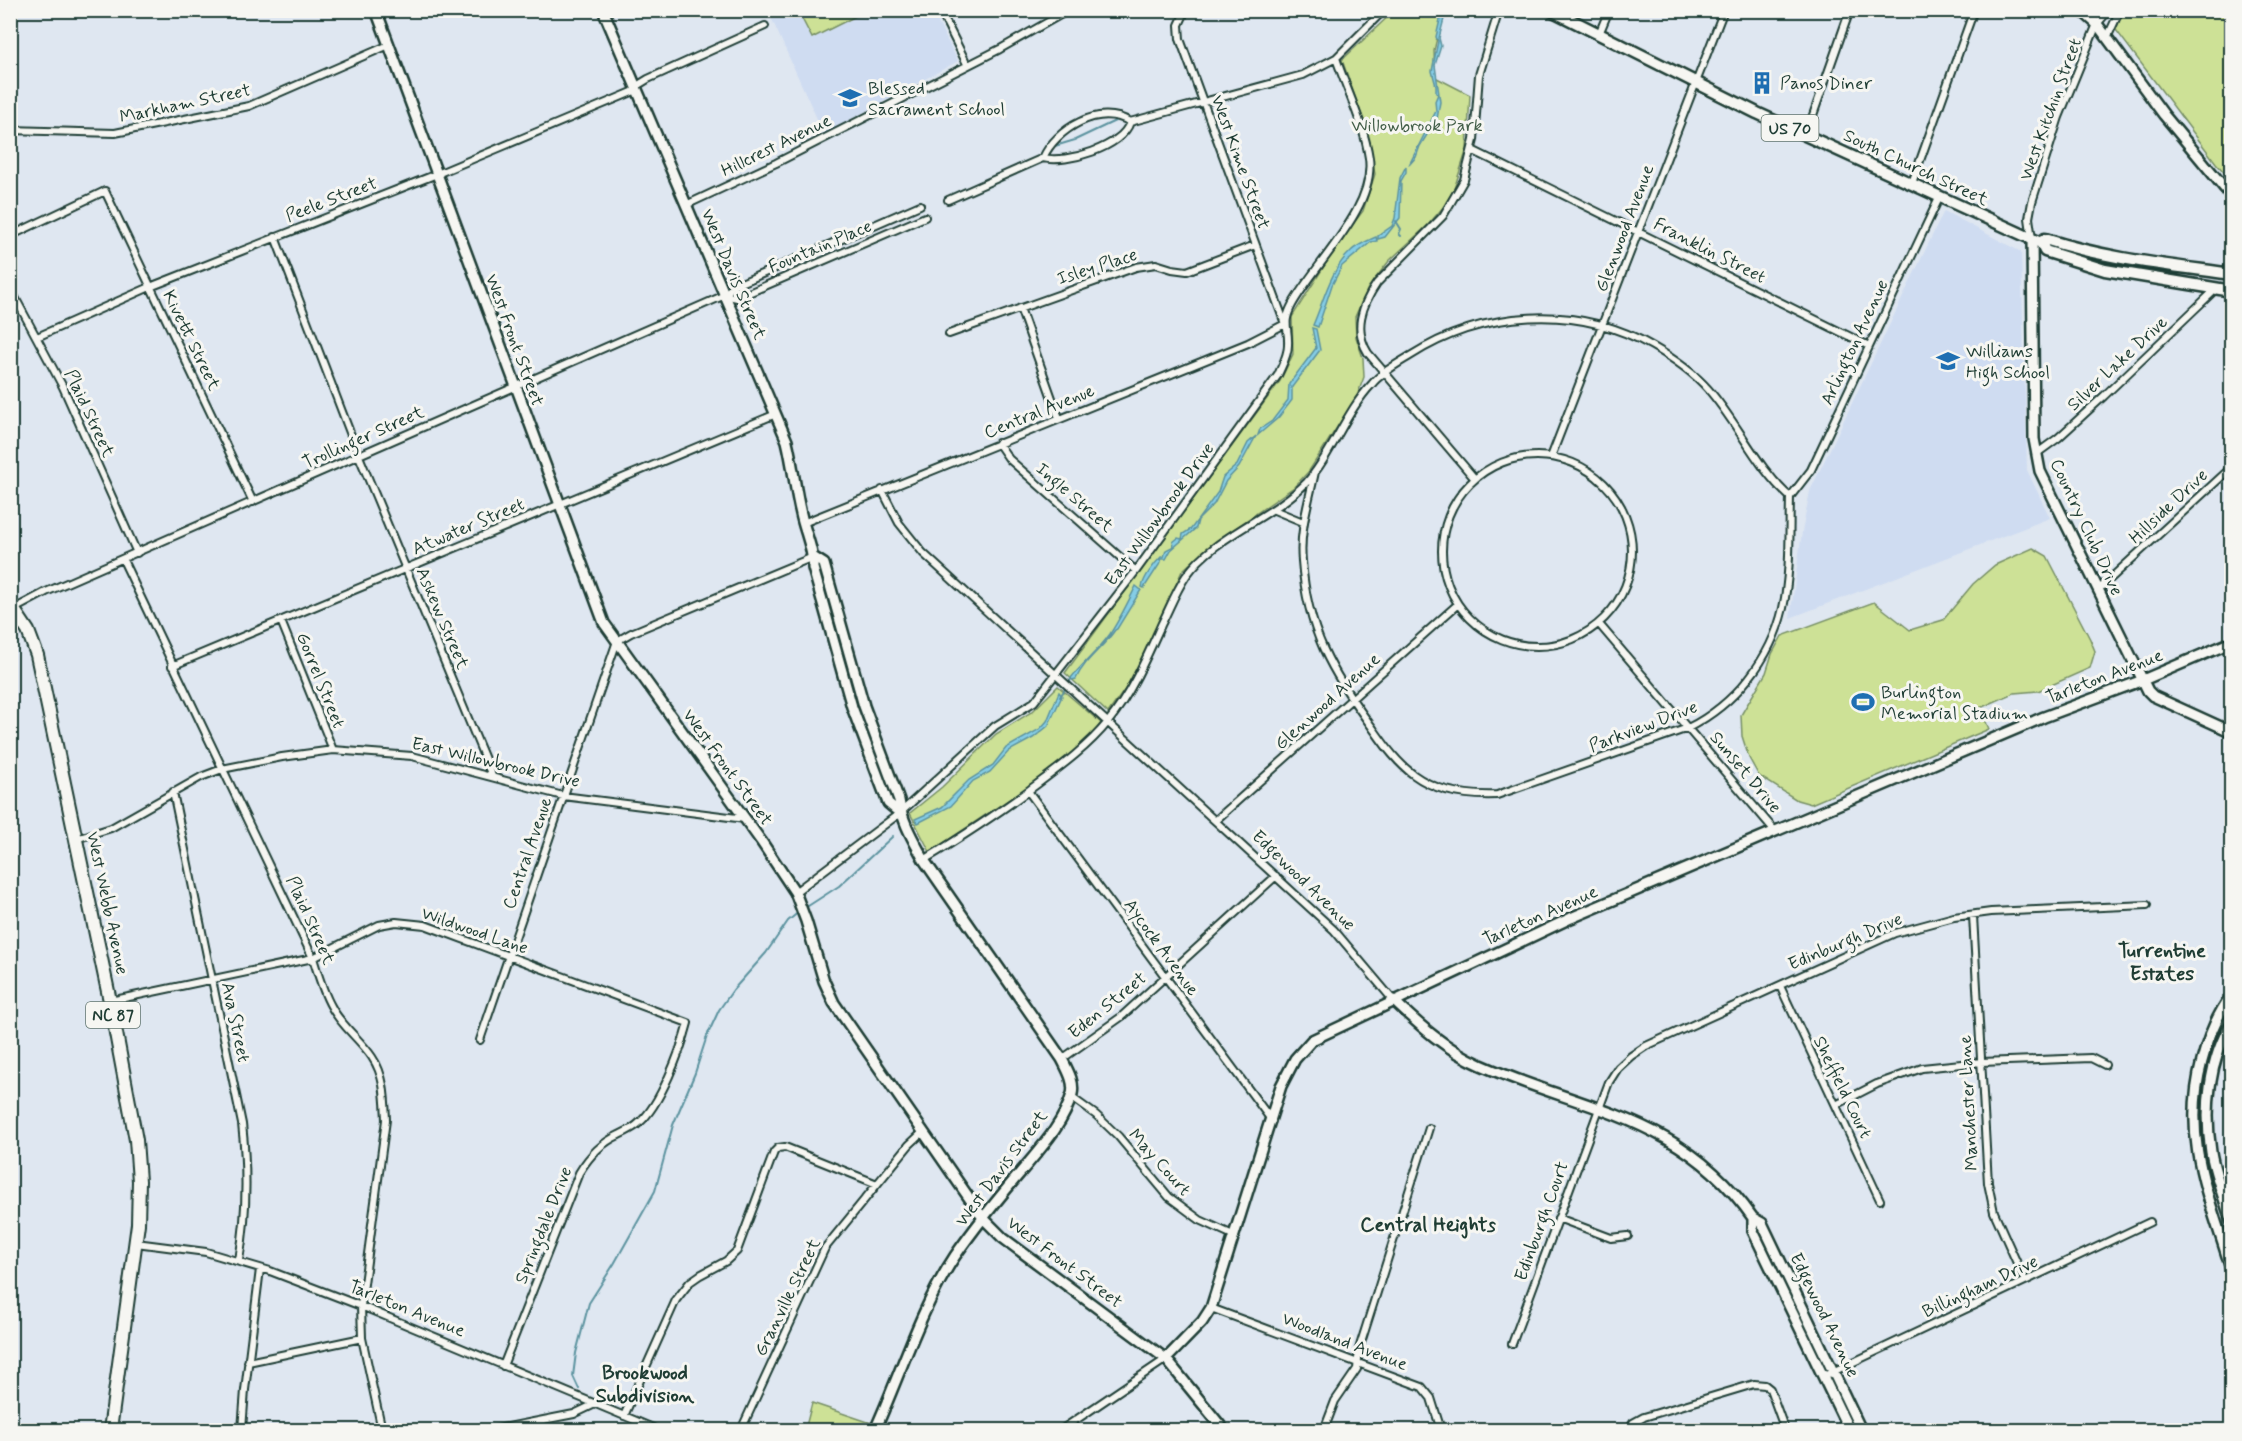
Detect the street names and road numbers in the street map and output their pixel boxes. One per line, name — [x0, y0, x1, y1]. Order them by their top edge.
street label: West Kitchin Street — [2014, 35, 2088, 184]
street label: Markham Street — [117, 78, 253, 130]
street label: West Kime Street — [1205, 92, 1275, 233]
street label: Hillcrest Avenue — [717, 109, 836, 183]
road number: US 70 — [1762, 115, 1818, 141]
street label: South Church Street — [1839, 124, 1992, 212]
street label: Glenwood Avenue — [1590, 161, 1660, 296]
street label: Peele Street — [282, 171, 381, 228]
street label: West Davis Street — [695, 205, 772, 344]
street label: Franklin Street — [1649, 212, 1770, 290]
street label: Fountain Place — [765, 214, 876, 280]
street label: Isley Place — [1054, 243, 1140, 291]
street label: West Front Street — [479, 271, 549, 410]
street label: Arlington Avenue — [1815, 276, 1896, 410]
street label: Kivett Street — [157, 286, 226, 395]
street label: Silver Lake Drive — [2062, 311, 2173, 417]
street label: Plaid Street — [58, 366, 120, 462]
street label: Central Avenue — [981, 379, 1098, 445]
street label: Trollinger Street — [299, 400, 429, 477]
street label: East Willowbrook Drive — [1100, 438, 1220, 591]
street label: Country Club Drive — [2044, 455, 2128, 600]
street label: Ingle Street — [1029, 457, 1119, 540]
street label: Hillside Drive — [2124, 464, 2213, 550]
street label: Atwater Street — [409, 492, 528, 561]
street label: Askew Street — [410, 564, 474, 673]
street label: Gorrel Street — [290, 629, 350, 732]
street label: Tarleton Avenue — [2042, 644, 2167, 710]
street label: Glenwood Avenue — [1270, 648, 1386, 756]
street label: Parkview Drive — [1586, 695, 1701, 759]
street label: West Front Street — [677, 704, 778, 831]
street label: Sunset Drive — [1704, 727, 1787, 819]
street label: East Willowbrook Drive — [409, 732, 582, 794]
street label: Central Avenue — [498, 794, 558, 913]
street label: Edgewood Avenue — [1245, 825, 1360, 938]
street label: West Webb Avenue — [80, 830, 134, 977]
street label: Plaid Street — [280, 872, 340, 969]
street label: Tarleton Avenue — [1479, 880, 1602, 952]
street label: Aycock Avenue — [1118, 894, 1205, 1001]
street label: Wildwood Lane — [418, 901, 531, 960]
street label: Edinburgh Drive — [1785, 907, 1907, 979]
street label: Eden Street — [1063, 967, 1152, 1045]
street label: Ava Street — [215, 980, 255, 1065]
road number: NC 87 — [86, 1002, 140, 1028]
street label: Sheffield Court — [1807, 1032, 1877, 1143]
street label: Manchester Lane — [1953, 1034, 1985, 1172]
street label: West Davis Street — [950, 1105, 1054, 1232]
street label: May Court — [1123, 1124, 1196, 1202]
street label: Edinburgh Court — [1509, 1158, 1577, 1285]
street label: Springdale Drive — [509, 1163, 580, 1288]
street label: West Front Street — [1002, 1211, 1127, 1314]
street label: Granville Street — [749, 1234, 827, 1360]
street label: Edgewood Avenue — [1782, 1249, 1865, 1383]
street label: Billingham Drive — [1919, 1250, 2043, 1326]
street label: Tarleton Avenue — [345, 1275, 469, 1343]
street label: Woodland Avenue — [1279, 1307, 1411, 1377]

